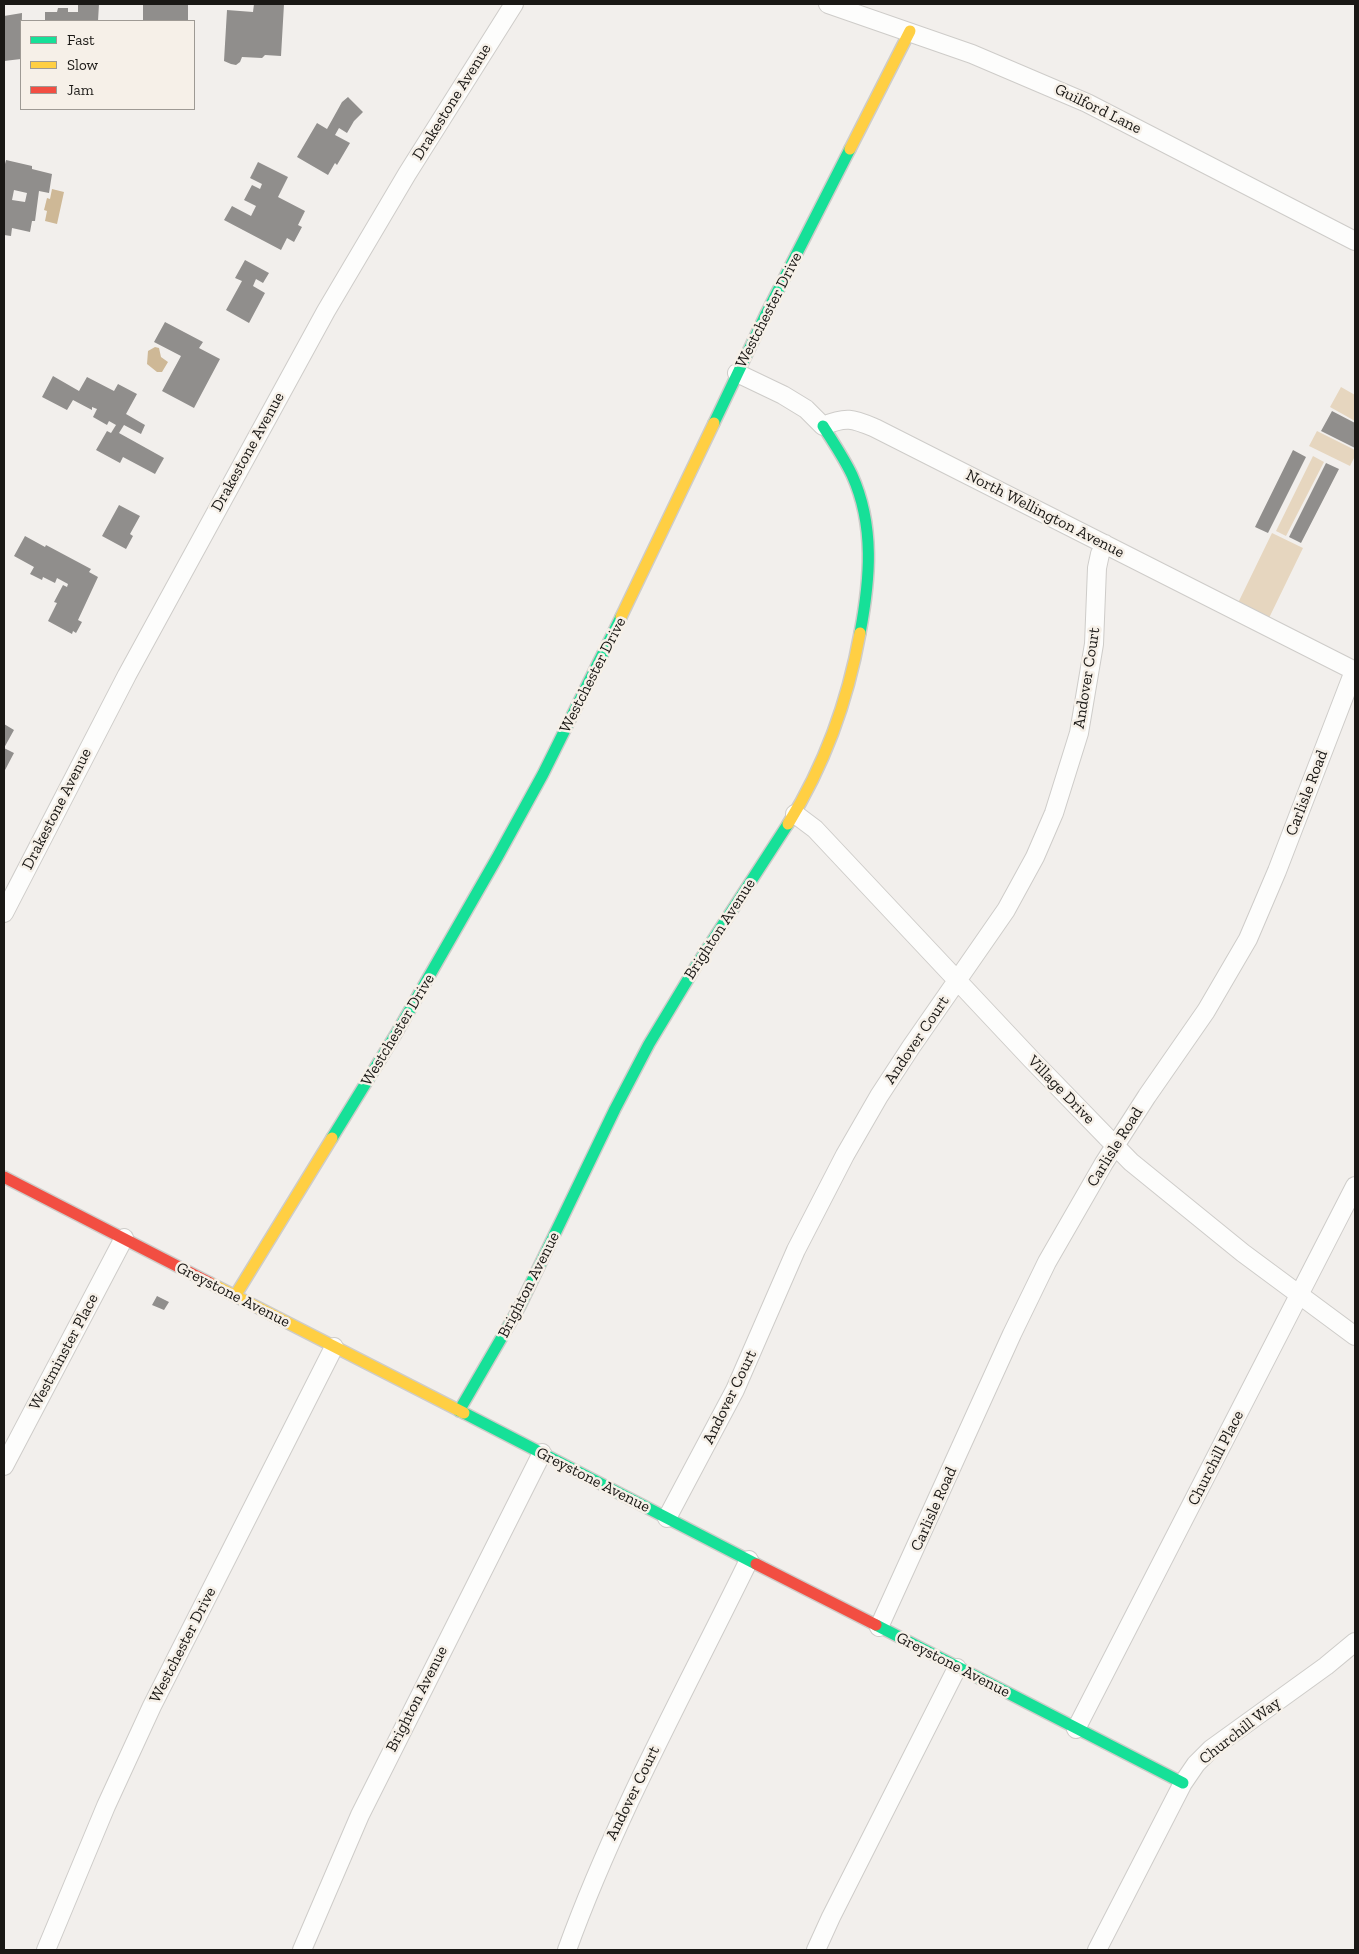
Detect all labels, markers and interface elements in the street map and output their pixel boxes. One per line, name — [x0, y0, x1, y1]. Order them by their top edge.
legend — [20, 20, 195, 110]
text: Fast — [67, 31, 95, 49]
street label: Drakestone Avenue — [408, 40, 496, 164]
text: Slow — [67, 56, 98, 74]
street label: Guilford Lane — [1051, 80, 1145, 138]
text: Jam — [67, 81, 94, 99]
street label: Westchester Drive — [732, 249, 806, 371]
street label: Drakestone Avenue — [207, 389, 289, 515]
street label: North Wellington Avenue — [963, 466, 1127, 562]
street label: Westchester Drive — [556, 614, 630, 736]
street label: Andover Court — [1070, 626, 1104, 730]
street label: Drakestone Avenue — [18, 745, 96, 873]
street label: Carlisle Road — [1282, 747, 1332, 839]
street label: Brighton Avenue — [680, 875, 760, 983]
street label: Westchester Drive — [357, 971, 439, 1089]
street label: Andover Court — [880, 992, 954, 1088]
street label: Village Drive — [1023, 1052, 1099, 1128]
street label: Carlisle Road — [1083, 1104, 1147, 1190]
street label: Brighton Avenue — [494, 1229, 564, 1341]
street label: Greystone Avenue — [173, 1258, 293, 1332]
street label: Westminster Place — [25, 1291, 103, 1413]
street label: Andover Court — [699, 1347, 761, 1447]
street label: Churchill Place — [1184, 1407, 1248, 1509]
street label: Greystone Avenue — [533, 1443, 653, 1517]
street label: Carlisle Road — [907, 1464, 961, 1554]
street label: Westchester Drive — [146, 1584, 220, 1706]
street label: Greystone Avenue — [893, 1628, 1013, 1702]
street label: Brighton Avenue — [382, 1643, 452, 1755]
street label: Churchill Way — [1196, 1693, 1284, 1769]
street label: Andover Court — [602, 1743, 664, 1843]

